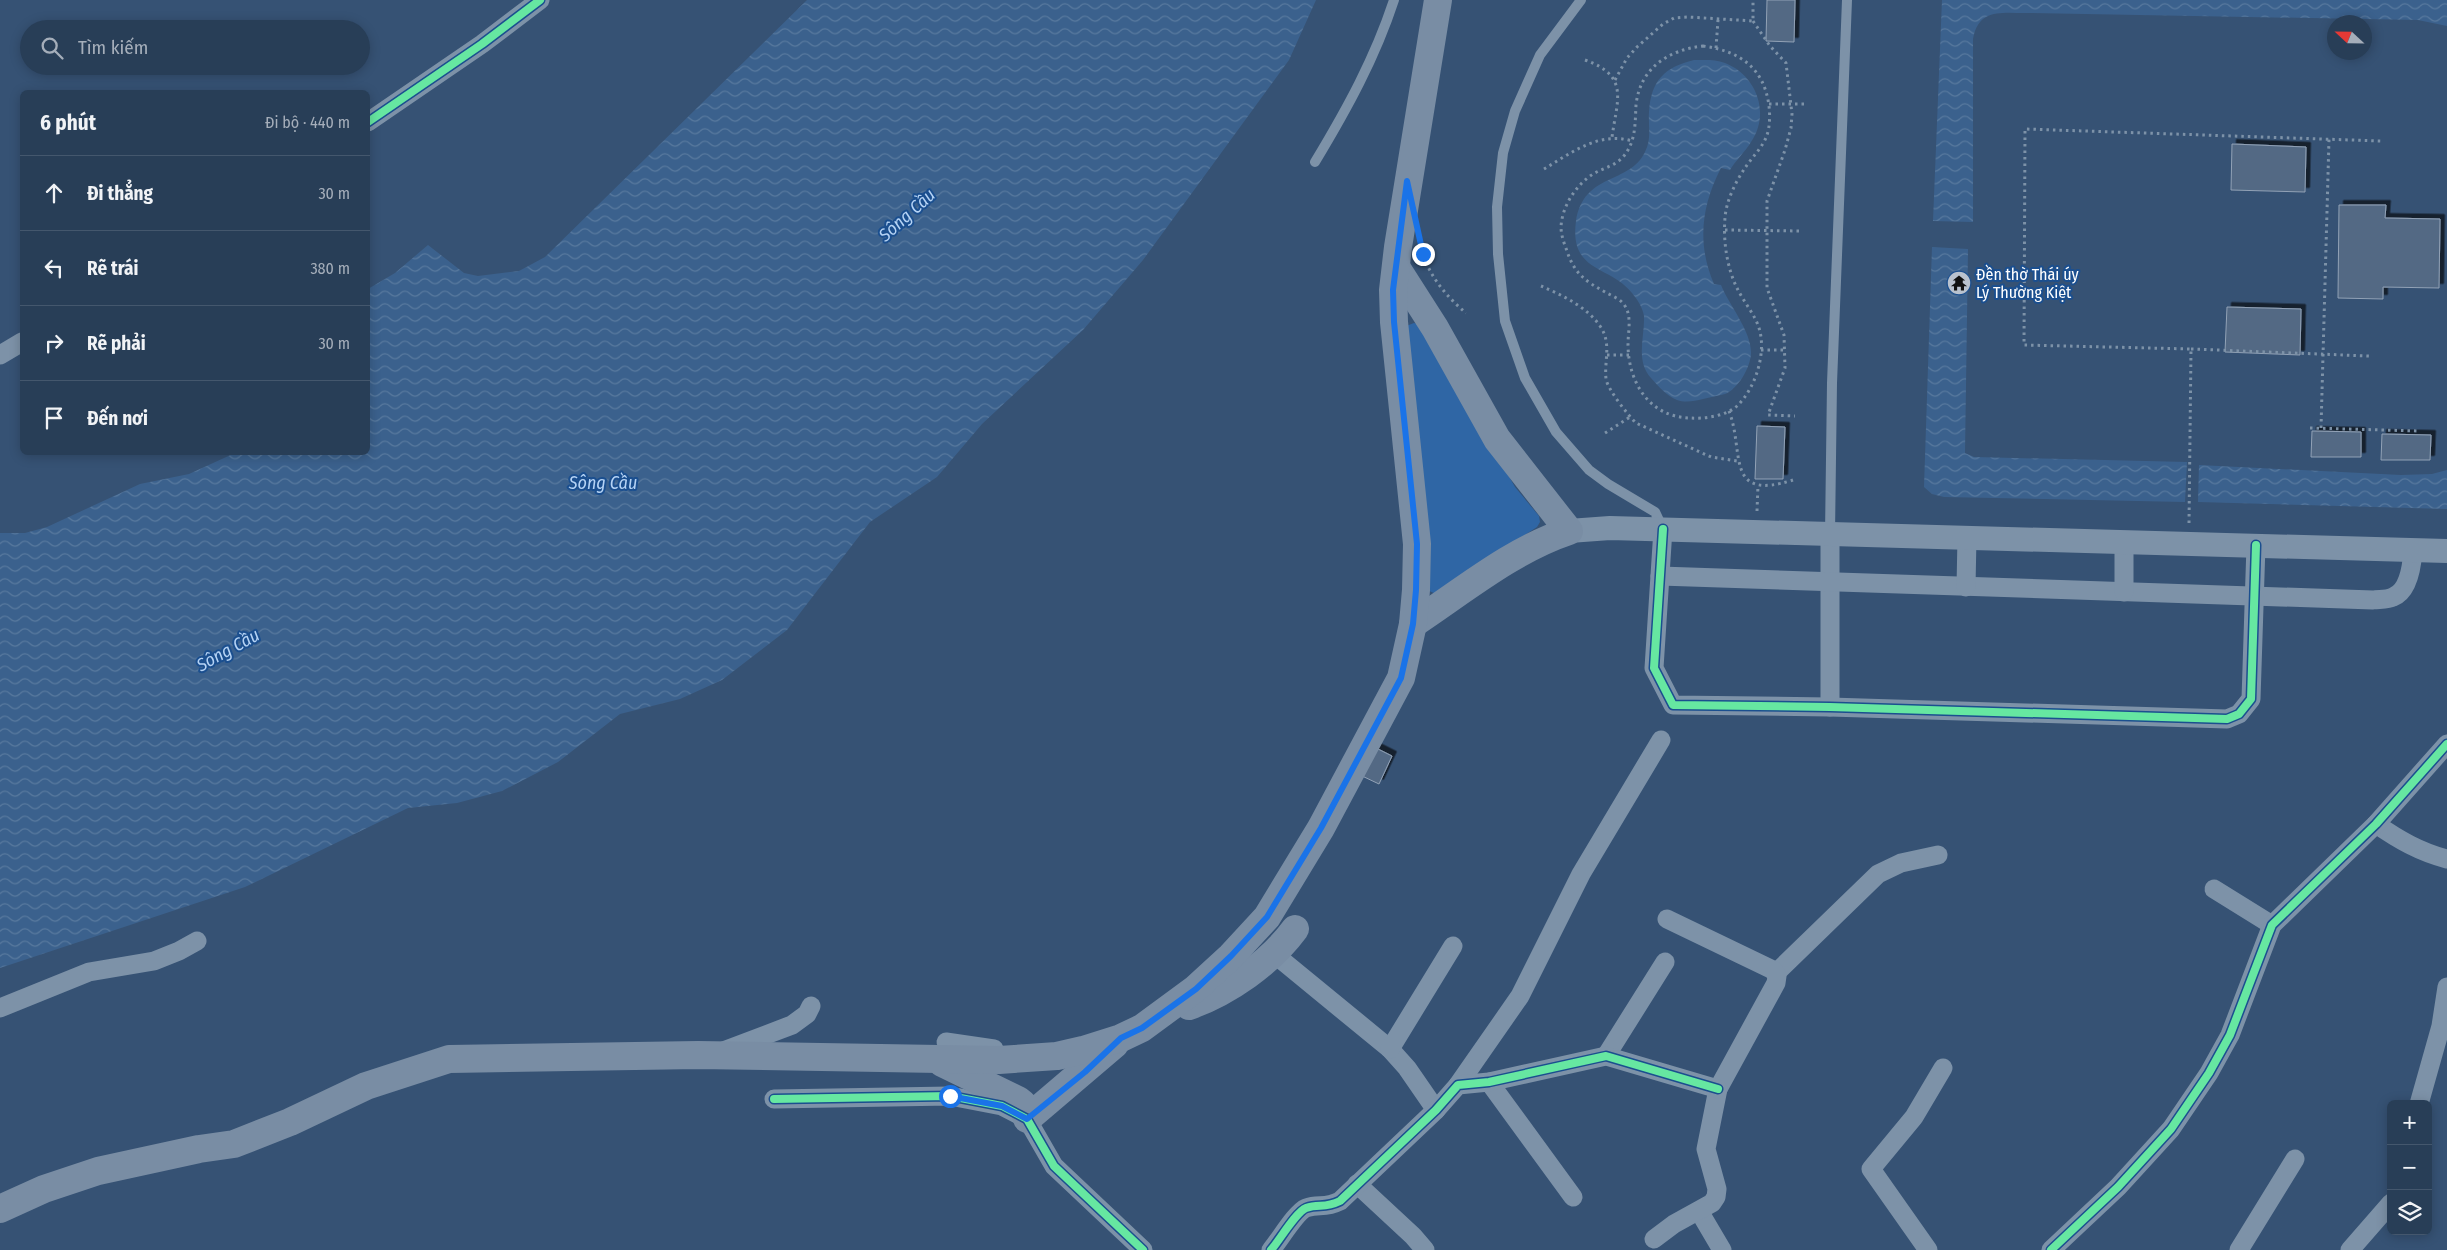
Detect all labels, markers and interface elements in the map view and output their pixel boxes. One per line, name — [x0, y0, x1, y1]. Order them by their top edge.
north arrow — [2327, 15, 2372, 60]
search box — [20, 20, 370, 75]
icon: search — [38, 34, 66, 62]
text: Tìm kiếm — [78, 36, 148, 59]
text: 6 phút — [40, 110, 96, 136]
text: Đi bộ · 440 m — [265, 113, 350, 132]
icon: ahead — [40, 179, 68, 207]
text: Đi thẳng — [87, 182, 153, 205]
text: 30 m — [318, 184, 350, 203]
water label: Sông Cầu — [873, 184, 940, 247]
route end — [1412, 243, 1435, 266]
icon: left — [40, 254, 68, 282]
text: Rẽ trái — [87, 257, 138, 280]
text: 380 m — [310, 259, 350, 278]
place label: Đền thờ Thái úy Lý Thường Kiệt — [1976, 264, 2080, 302]
temple icon: Đền thờ Thái úy Lý Thường Kiệt — [1946, 270, 1972, 296]
icon: right — [40, 329, 68, 357]
text: Rẽ phải — [87, 332, 146, 355]
text: 30 m — [318, 334, 350, 353]
icon: arrive — [40, 404, 68, 432]
text: Đến nơi — [87, 407, 148, 430]
water label: Sông Cầu — [568, 472, 637, 494]
water label: Sông Cầu — [192, 624, 263, 677]
route start — [939, 1085, 962, 1108]
map controls — [2387, 1100, 2432, 1235]
button: + — [2387, 1100, 2432, 1145]
button: − — [2387, 1145, 2432, 1190]
button: layers — [2387, 1190, 2432, 1235]

